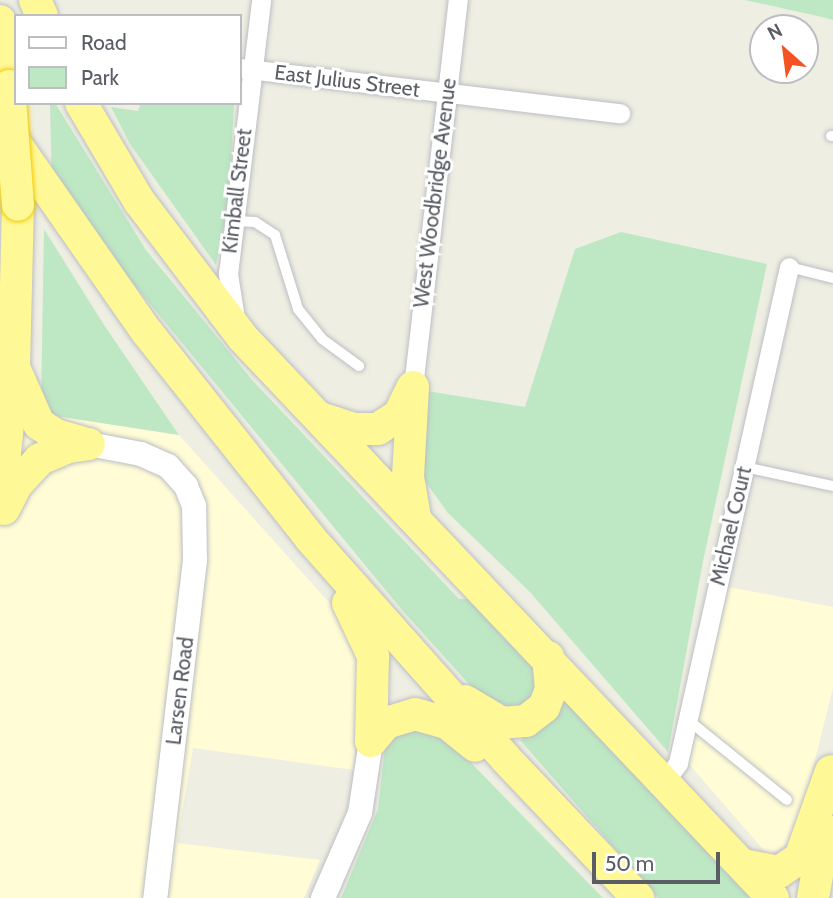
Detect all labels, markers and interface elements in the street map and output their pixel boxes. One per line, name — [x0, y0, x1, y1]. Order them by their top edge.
legend — [14, 14, 242, 105]
north arrow — [749, 14, 819, 84]
text: N — [764, 18, 786, 45]
text: Road — [81, 30, 127, 55]
street label: East Julius Street — [273, 60, 421, 102]
text: Park — [81, 65, 119, 90]
street label: West Woodbridge Avenue — [408, 77, 462, 309]
street label: Kimball Street — [217, 127, 257, 255]
street label: Michael Court — [705, 464, 757, 588]
street label: Larsen Road — [161, 636, 199, 746]
scale bar — [595, 838, 723, 882]
text: 50 m — [605, 851, 654, 876]

